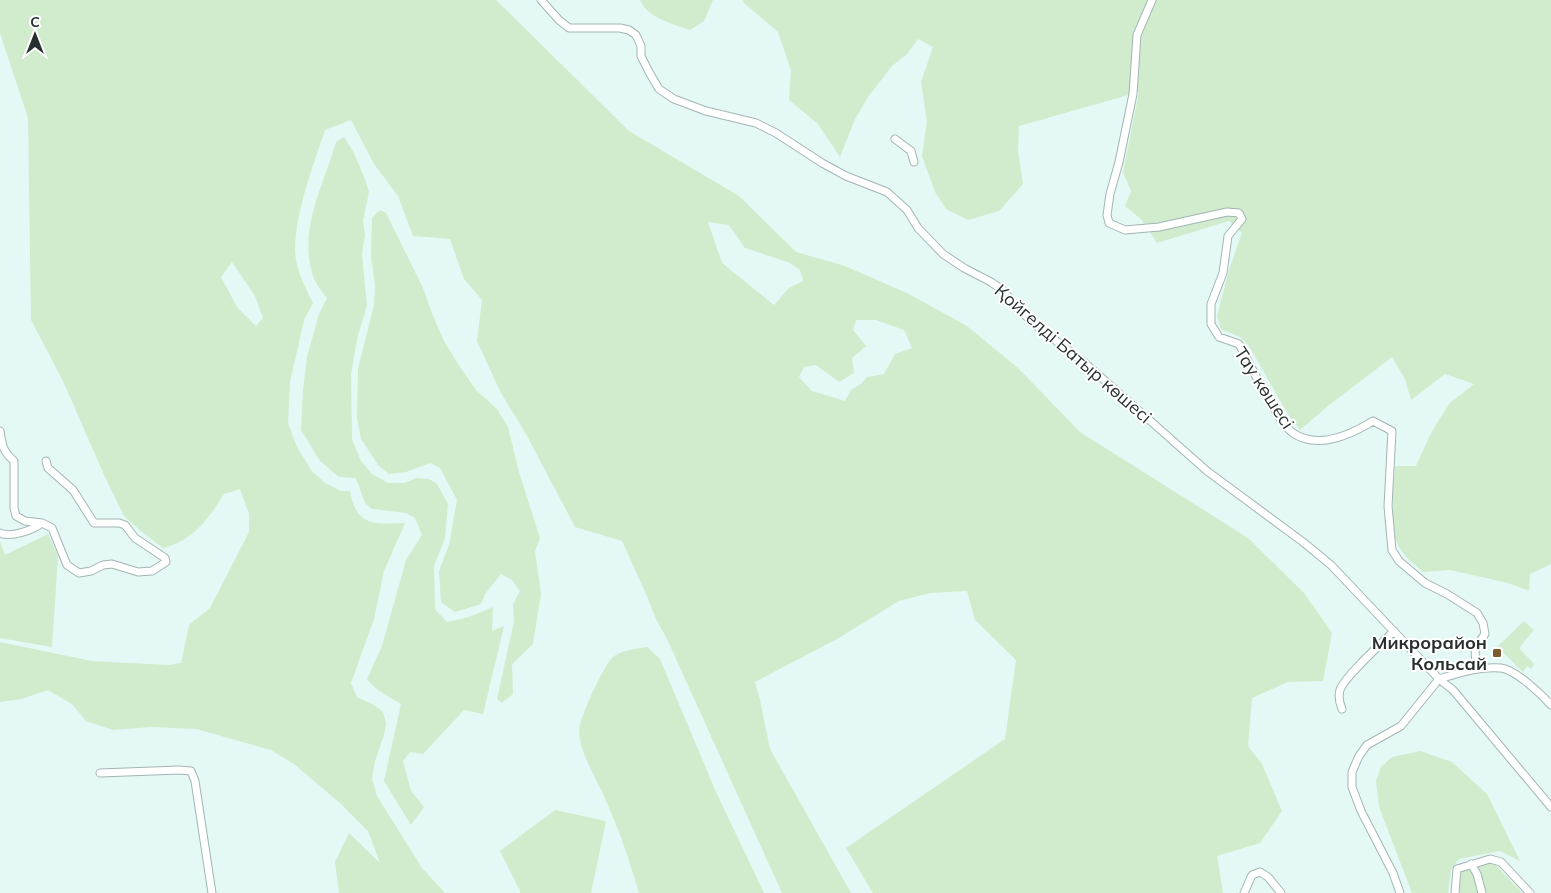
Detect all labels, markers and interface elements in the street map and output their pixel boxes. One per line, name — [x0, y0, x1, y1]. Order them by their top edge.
north arrow — [10, 10, 60, 60]
text: С — [30, 13, 40, 31]
street label: Қойгелді Батыр көшесі — [990, 279, 1157, 428]
street label: Тау көшесі — [1229, 342, 1299, 433]
place label: Микрорайон Кольсай — [1372, 631, 1487, 675]
marker: Микрорайон Кольсай — [1491, 647, 1503, 659]

